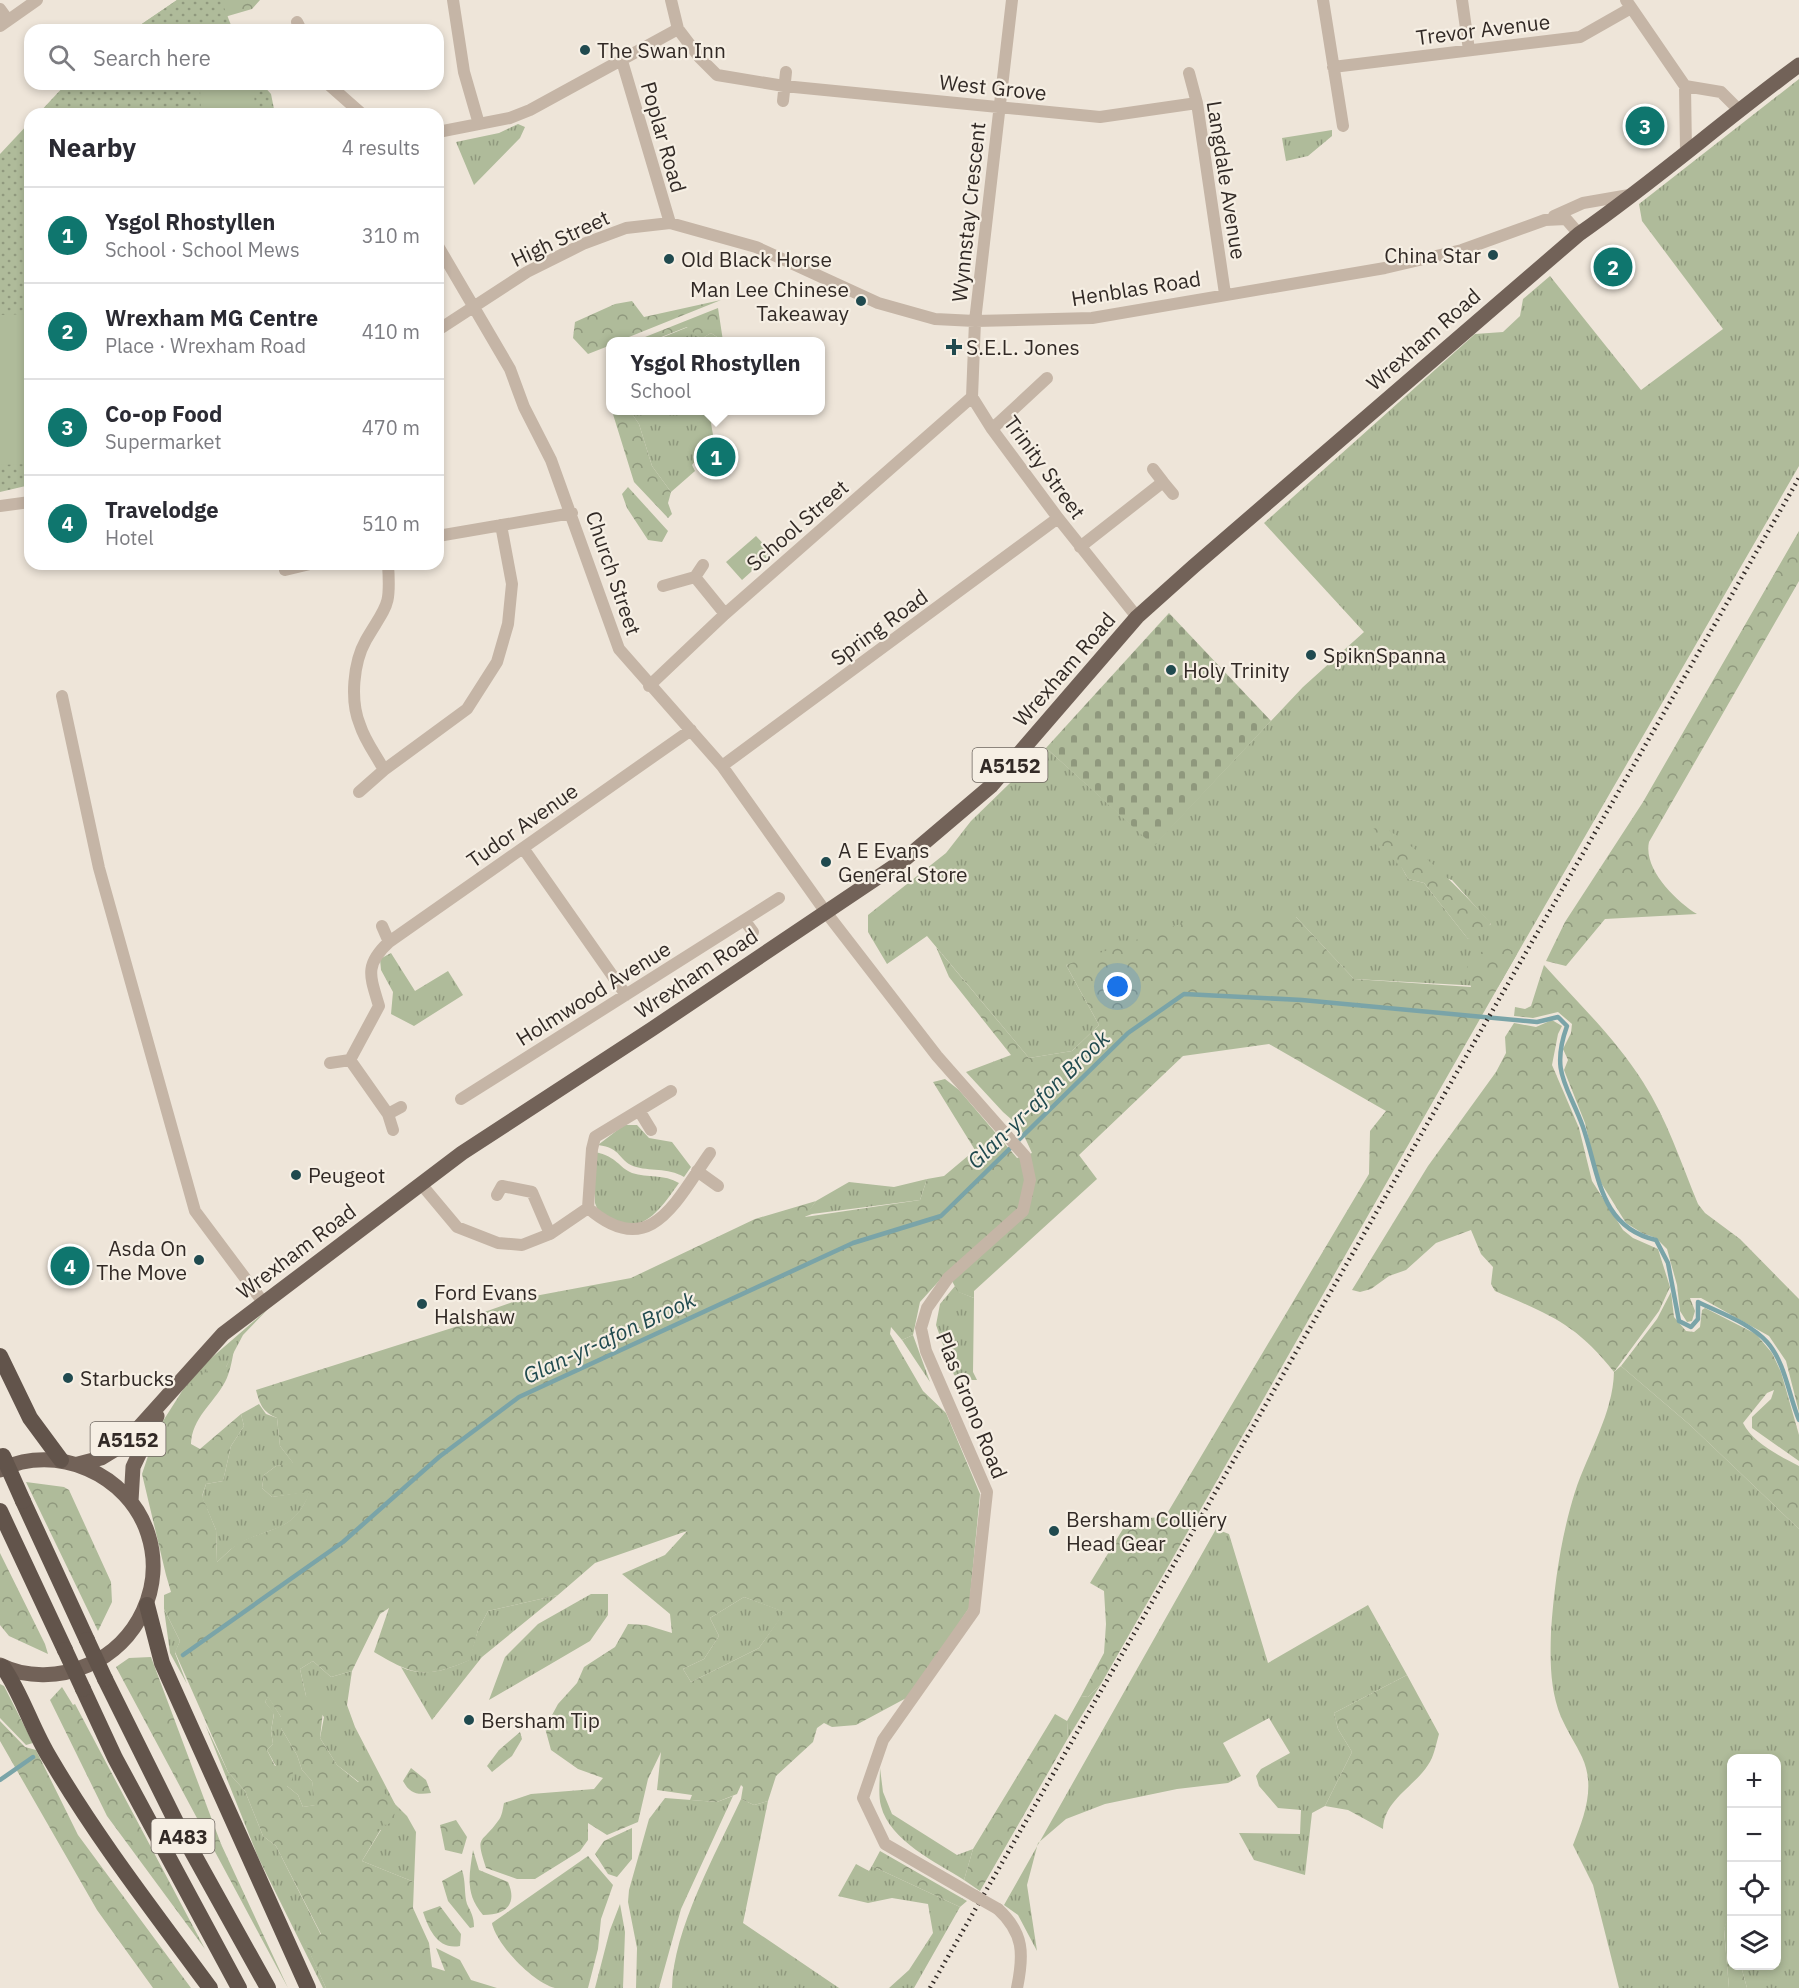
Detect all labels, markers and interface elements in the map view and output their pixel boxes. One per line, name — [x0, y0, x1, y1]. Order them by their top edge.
street label: Trevor Avenue — [1414, 7, 1552, 51]
search box — [24, 24, 444, 90]
place label: The Swan Inn — [597, 36, 726, 64]
icon: search — [45, 41, 78, 74]
text: Search here — [93, 43, 211, 72]
marker: The Swan Inn — [578, 43, 592, 57]
street label: West Grove — [938, 67, 1048, 107]
street label: Poplar Road — [635, 78, 693, 196]
street label: Langdale Avenue — [1201, 99, 1253, 261]
pin: 3 — [1626, 104, 1664, 148]
street label: Wynnstay Crescent — [945, 121, 991, 303]
text: Nearby — [48, 130, 136, 164]
text: 4 results — [342, 134, 420, 161]
street label: High Street — [506, 203, 614, 273]
text: Ysgol Rhostyllen — [105, 207, 275, 236]
text: 1 — [62, 222, 74, 249]
text: 310 m — [362, 222, 420, 249]
text: School · School Mews — [105, 236, 300, 263]
place label: China Star — [1384, 241, 1481, 269]
pin: 2 — [1594, 244, 1632, 290]
place label: Old Black Horse — [681, 245, 832, 273]
marker: China Star — [1486, 248, 1500, 262]
marker: Old Black Horse — [662, 252, 676, 266]
street label: Henblas Road — [1069, 264, 1203, 312]
place label: Man Lee Chinese Takeaway — [690, 275, 850, 327]
street label: Wrexham Road — [1360, 282, 1486, 396]
marker: Man Lee Chinese Takeaway — [854, 294, 868, 308]
text: Wrexham MG Centre — [105, 303, 318, 332]
text: 2 — [62, 318, 74, 345]
text: 410 m — [362, 318, 420, 345]
text: Place · Wrexham Road — [105, 332, 306, 359]
place label: S.E.L. Jones — [966, 333, 1080, 361]
popup — [606, 337, 825, 415]
marker: S.E.L. Jones — [947, 340, 961, 354]
text: Ysgol Rhostyllen — [630, 348, 801, 377]
text: School — [630, 377, 691, 404]
text: Co-op Food — [105, 399, 222, 428]
street label: Trinity Street — [998, 410, 1092, 524]
text: 3 — [62, 414, 74, 441]
text: 470 m — [362, 414, 420, 441]
text: Supermarket — [105, 428, 222, 455]
pin: 1 — [696, 434, 736, 480]
street label: School Street — [740, 473, 854, 577]
text: Travelodge — [105, 495, 219, 524]
street label: Church Street — [580, 507, 648, 639]
text: 4 — [62, 510, 74, 537]
text: 510 m — [362, 510, 420, 537]
text: Hotel — [105, 524, 154, 551]
street label: Spring Road — [825, 582, 933, 672]
street label: Wrexham Road — [1007, 606, 1121, 732]
place label: SpiknSpanna — [1323, 641, 1446, 669]
marker: SpiknSpanna — [1304, 648, 1318, 662]
place label: Holy Trinity — [1183, 656, 1290, 684]
marker: Holy Trinity — [1164, 663, 1178, 677]
road number: A5152 — [972, 748, 1048, 782]
street label: Tudor Avenue — [461, 776, 583, 874]
place label: A E Evans General Store — [838, 836, 967, 888]
marker: A E Evans General Store — [819, 855, 833, 869]
street label: Wrexham Road — [629, 921, 763, 1025]
street label: Holmwood Avenue — [510, 934, 676, 1052]
your location — [1103, 972, 1132, 1001]
water label: Glan-yr-afon Brook — [961, 1023, 1116, 1174]
place label: Peugeot — [308, 1161, 385, 1189]
marker: Peugeot — [289, 1168, 303, 1182]
street label: Wrexham Road — [231, 1197, 361, 1305]
place label: Asda On The Move — [96, 1234, 187, 1286]
pin: 4 — [50, 1244, 90, 1288]
marker: Asda On The Move — [192, 1253, 206, 1267]
place label: Ford Evans Halshaw — [434, 1278, 537, 1330]
water label: Glan-yr-afon Brook — [518, 1284, 701, 1390]
marker: Ford Evans Halshaw — [415, 1297, 429, 1311]
street label: Plas Grono Road — [930, 1328, 1014, 1482]
place label: Starbucks — [80, 1364, 174, 1392]
marker: Starbucks — [61, 1371, 75, 1385]
road number: A5152 — [90, 1422, 166, 1456]
place label: Bersham Colliery Head Gear — [1066, 1505, 1227, 1557]
marker: Bersham Colliery Head Gear — [1047, 1524, 1061, 1538]
place label: Bersham Tip — [481, 1706, 600, 1734]
marker: Bersham Tip — [462, 1713, 476, 1727]
map controls — [1727, 1754, 1781, 1970]
button: + — [1727, 1754, 1781, 1808]
button: − — [1727, 1808, 1781, 1862]
road number: A483 — [152, 1819, 214, 1853]
button: locate — [1727, 1862, 1781, 1916]
button: layers — [1727, 1916, 1781, 1970]

